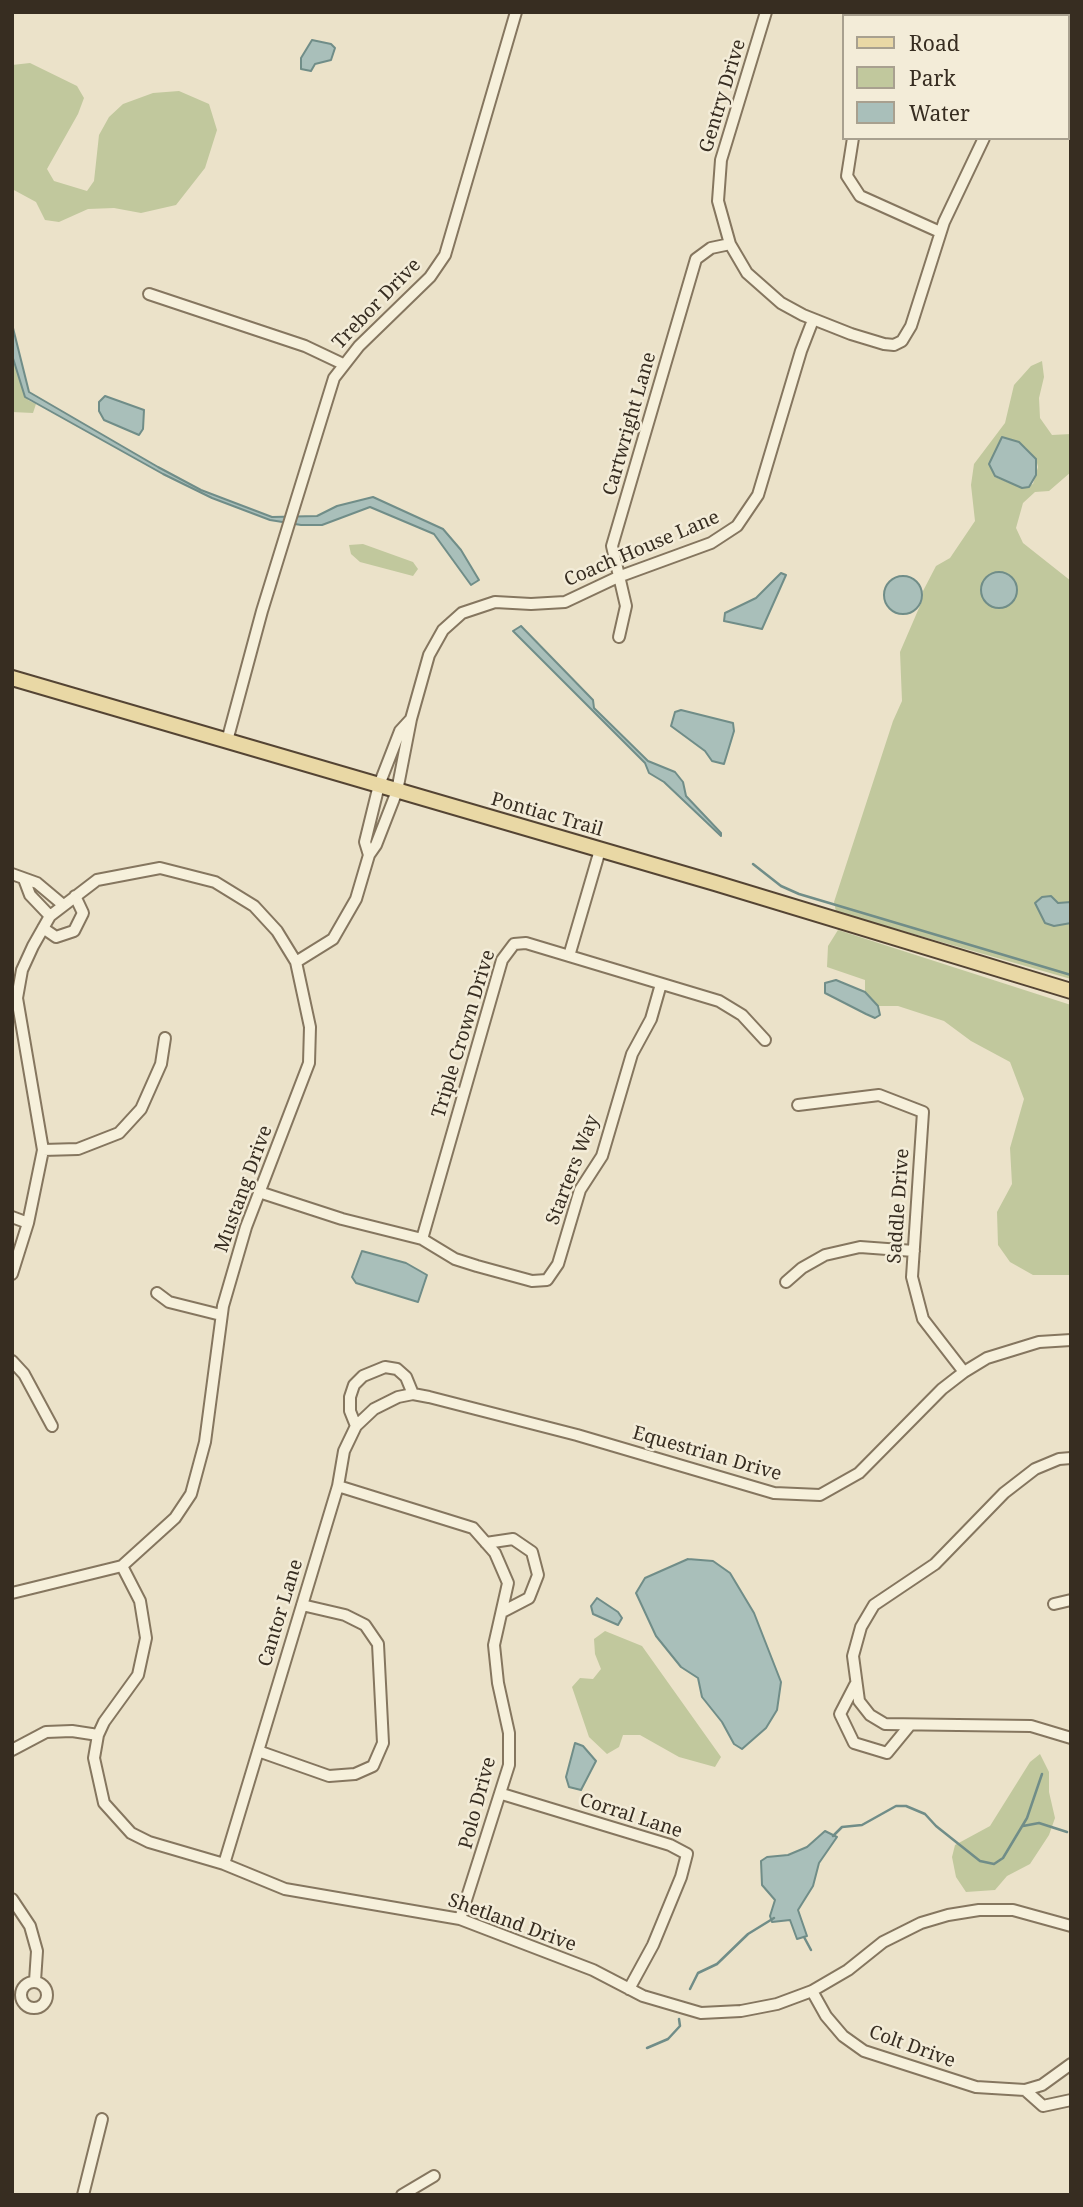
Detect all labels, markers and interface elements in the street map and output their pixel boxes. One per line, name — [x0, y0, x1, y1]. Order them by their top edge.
legend — [842, 14, 1069, 140]
text: Road — [909, 29, 960, 57]
street label: Gentry Drive — [695, 37, 751, 155]
text: Park — [909, 64, 956, 92]
text: Water — [909, 99, 970, 127]
street label: Trebor Drive — [328, 254, 426, 354]
street label: Cartwright Lane — [599, 350, 661, 498]
street label: Coach House Lane — [561, 506, 723, 592]
street label: Pontiac Trail — [488, 788, 606, 842]
street label: Triple Crown Drive — [428, 947, 500, 1121]
street label: Starters Way — [542, 1112, 604, 1228]
street label: Mustang Drive — [210, 1122, 278, 1256]
street label: Saddle Drive — [884, 1148, 914, 1264]
street label: Equestrian Drive — [630, 1422, 784, 1486]
street label: Cantor Lane — [254, 1557, 308, 1669]
street label: Polo Drive — [455, 1755, 501, 1851]
street label: Corral Lane — [577, 1789, 685, 1843]
street label: Shetland Drive — [445, 1889, 579, 1957]
street label: Colt Drive — [866, 2021, 958, 2073]

